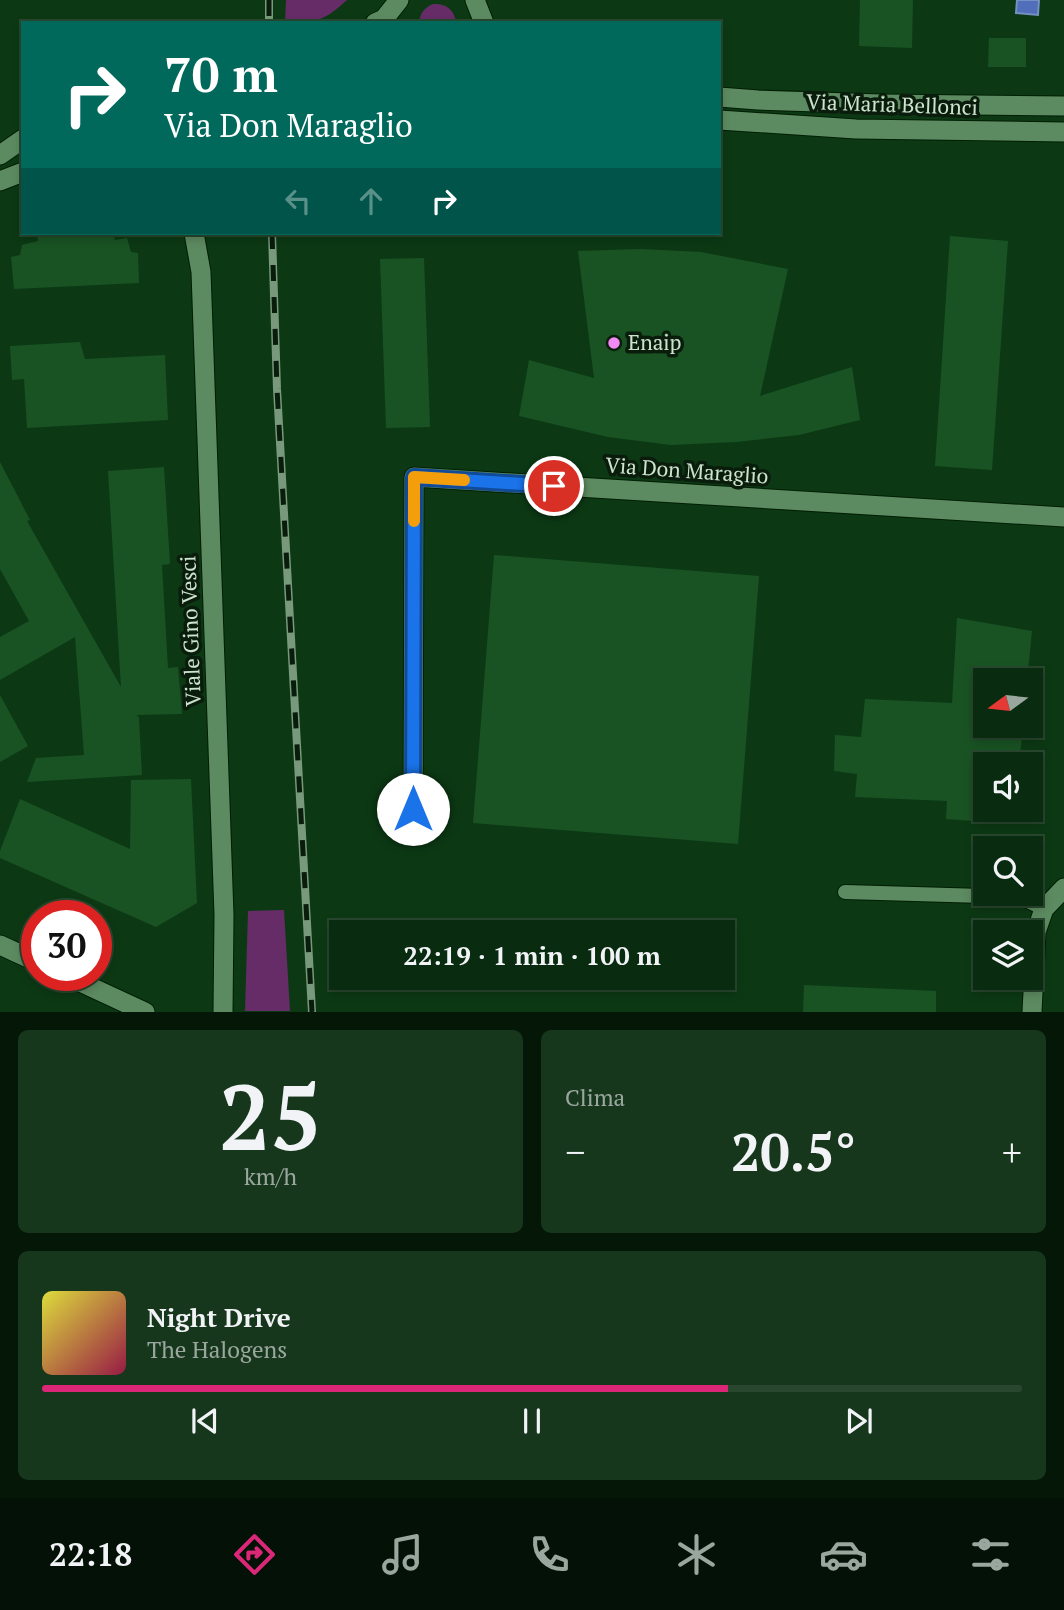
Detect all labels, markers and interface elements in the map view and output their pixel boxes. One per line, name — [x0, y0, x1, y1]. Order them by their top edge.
text: 70 m — [164, 41, 278, 106]
icon: right — [49, 49, 140, 140]
street label: Via Maria Bellonci — [806, 87, 978, 121]
text: Via Don Maraglio — [164, 104, 413, 146]
icon: left — [279, 182, 317, 220]
icon: ahead — [352, 182, 390, 220]
icon: right — [425, 182, 463, 220]
place label: Enaip — [628, 328, 682, 356]
marker: Enaip — [606, 335, 622, 351]
street label: Via Don Maraglio — [605, 450, 769, 490]
pin — [524, 456, 584, 516]
icon: arrive — [535, 467, 573, 505]
street label: Viale Gino Vesci — [173, 555, 207, 707]
north arrow — [973, 668, 1043, 738]
map controls — [973, 668, 1043, 990]
button: sound — [973, 752, 1043, 822]
position arrow — [376, 772, 450, 846]
button: search — [973, 836, 1043, 906]
speed limit sign: 30 — [21, 900, 112, 991]
button: layers — [973, 920, 1043, 990]
text: 22:19 · 1 min · 100 m — [403, 938, 661, 972]
text: 25 — [219, 1055, 322, 1176]
text: Clima — [565, 1082, 625, 1113]
text: 20.5° — [731, 1117, 856, 1186]
text: − — [565, 1127, 585, 1177]
text: + — [1002, 1127, 1022, 1177]
text: km/h — [244, 1161, 297, 1192]
text: Night Drive — [147, 1300, 291, 1334]
text: The Halogens — [147, 1334, 287, 1365]
icon: previous — [186, 1402, 224, 1440]
icon: pause — [513, 1402, 551, 1440]
icon: next — [840, 1402, 878, 1440]
icon: directions — [230, 1530, 279, 1579]
icon: music — [378, 1530, 427, 1579]
icon: phone — [525, 1530, 574, 1579]
icon: climate — [672, 1530, 721, 1579]
icon: car — [819, 1530, 868, 1579]
icon: filters — [966, 1530, 1015, 1579]
text: 22:18 — [49, 1533, 132, 1575]

